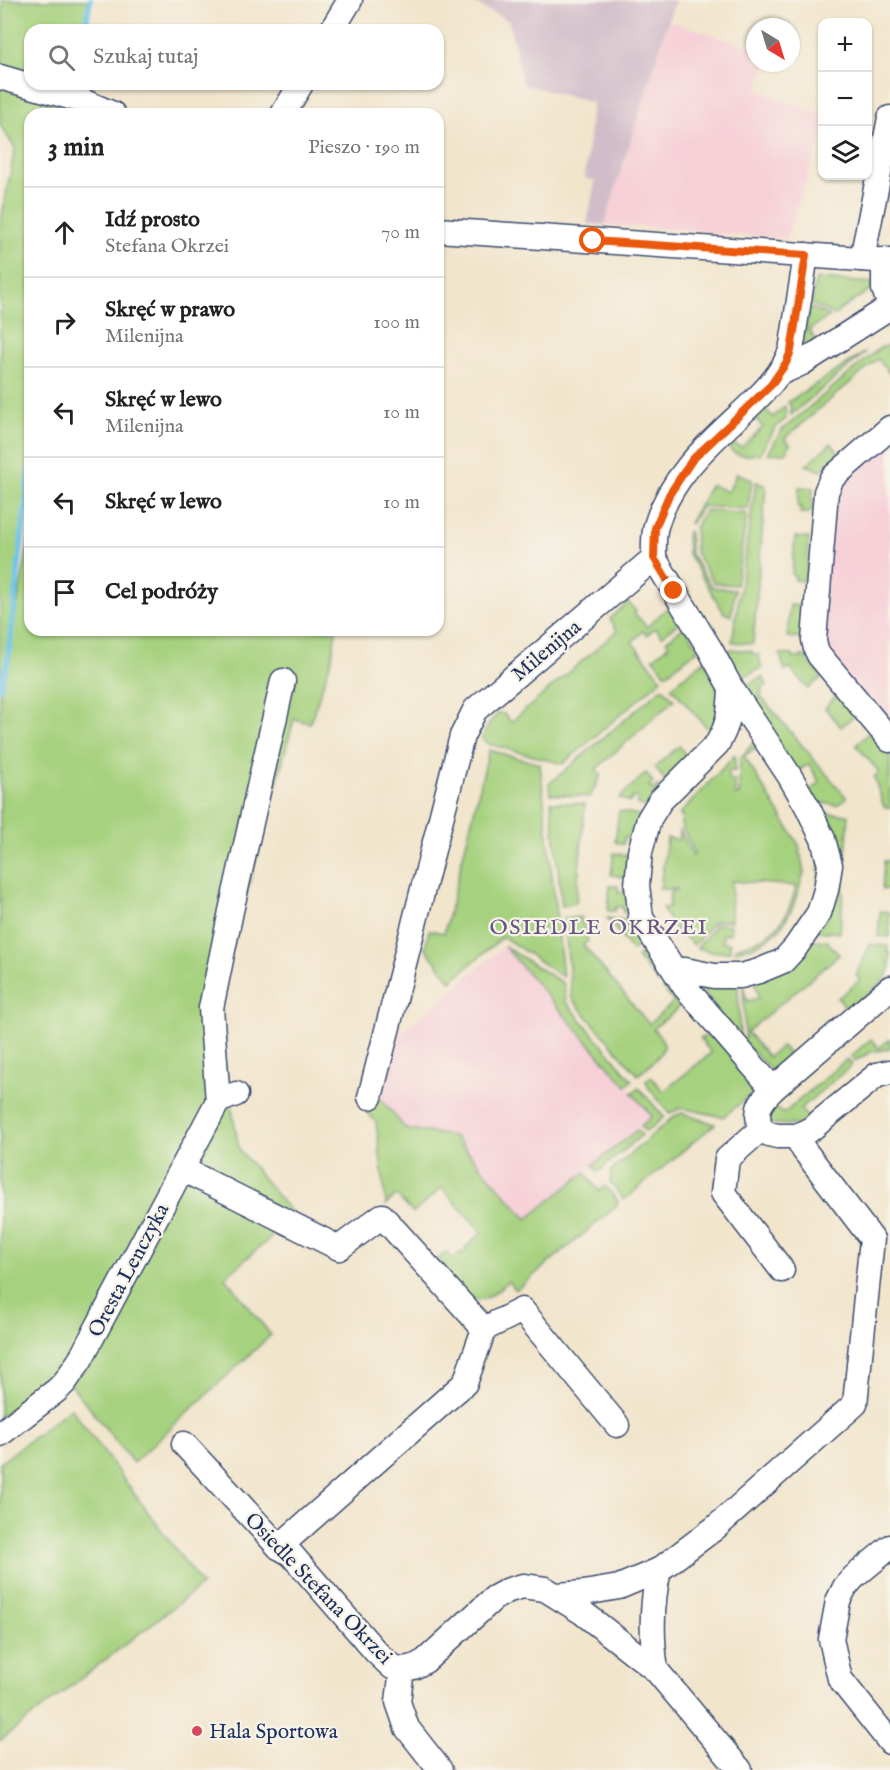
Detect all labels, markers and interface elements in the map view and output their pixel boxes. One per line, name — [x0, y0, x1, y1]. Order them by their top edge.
north arrow — [746, 18, 800, 72]
map controls — [818, 18, 872, 180]
button: + — [818, 18, 872, 72]
search box — [24, 24, 444, 90]
icon: search — [45, 41, 78, 74]
text: Szukaj tutaj — [93, 43, 198, 71]
button: − — [818, 72, 872, 126]
button: layers — [818, 126, 872, 180]
text: 3 min — [48, 131, 104, 164]
text: Pieszo · 190 m — [308, 135, 420, 160]
text: Idź prosto — [105, 206, 200, 234]
icon: ahead — [48, 216, 81, 249]
text: 70 m — [381, 220, 420, 245]
route start — [579, 227, 605, 253]
text: Stefana Okrzei — [105, 234, 229, 259]
text: Skręć w prawo — [105, 296, 235, 324]
icon: right — [48, 306, 81, 339]
text: 100 m — [373, 310, 420, 335]
text: Milenijna — [105, 324, 184, 349]
text: Skręć w lewo — [105, 386, 222, 414]
icon: left — [48, 396, 81, 429]
text: 10 m — [383, 400, 420, 425]
text: Milenijna — [105, 414, 184, 439]
icon: left — [48, 486, 81, 519]
text: Skręć w lewo — [105, 488, 222, 516]
text: 10 m — [383, 490, 420, 515]
icon: arrive — [48, 576, 81, 609]
route end — [660, 577, 686, 603]
text: Cel podróży — [105, 578, 218, 606]
street label: Milenijna — [507, 614, 588, 688]
district label: OSIEDLE OKRZEI — [490, 914, 709, 942]
street label: Oresta Lenczyka — [83, 1198, 176, 1342]
street label: Osiedle Stefana Okrzei — [238, 1507, 398, 1671]
place label: Hala Sportowa — [209, 1719, 339, 1746]
marker: Hala Sportowa — [190, 1724, 204, 1738]

